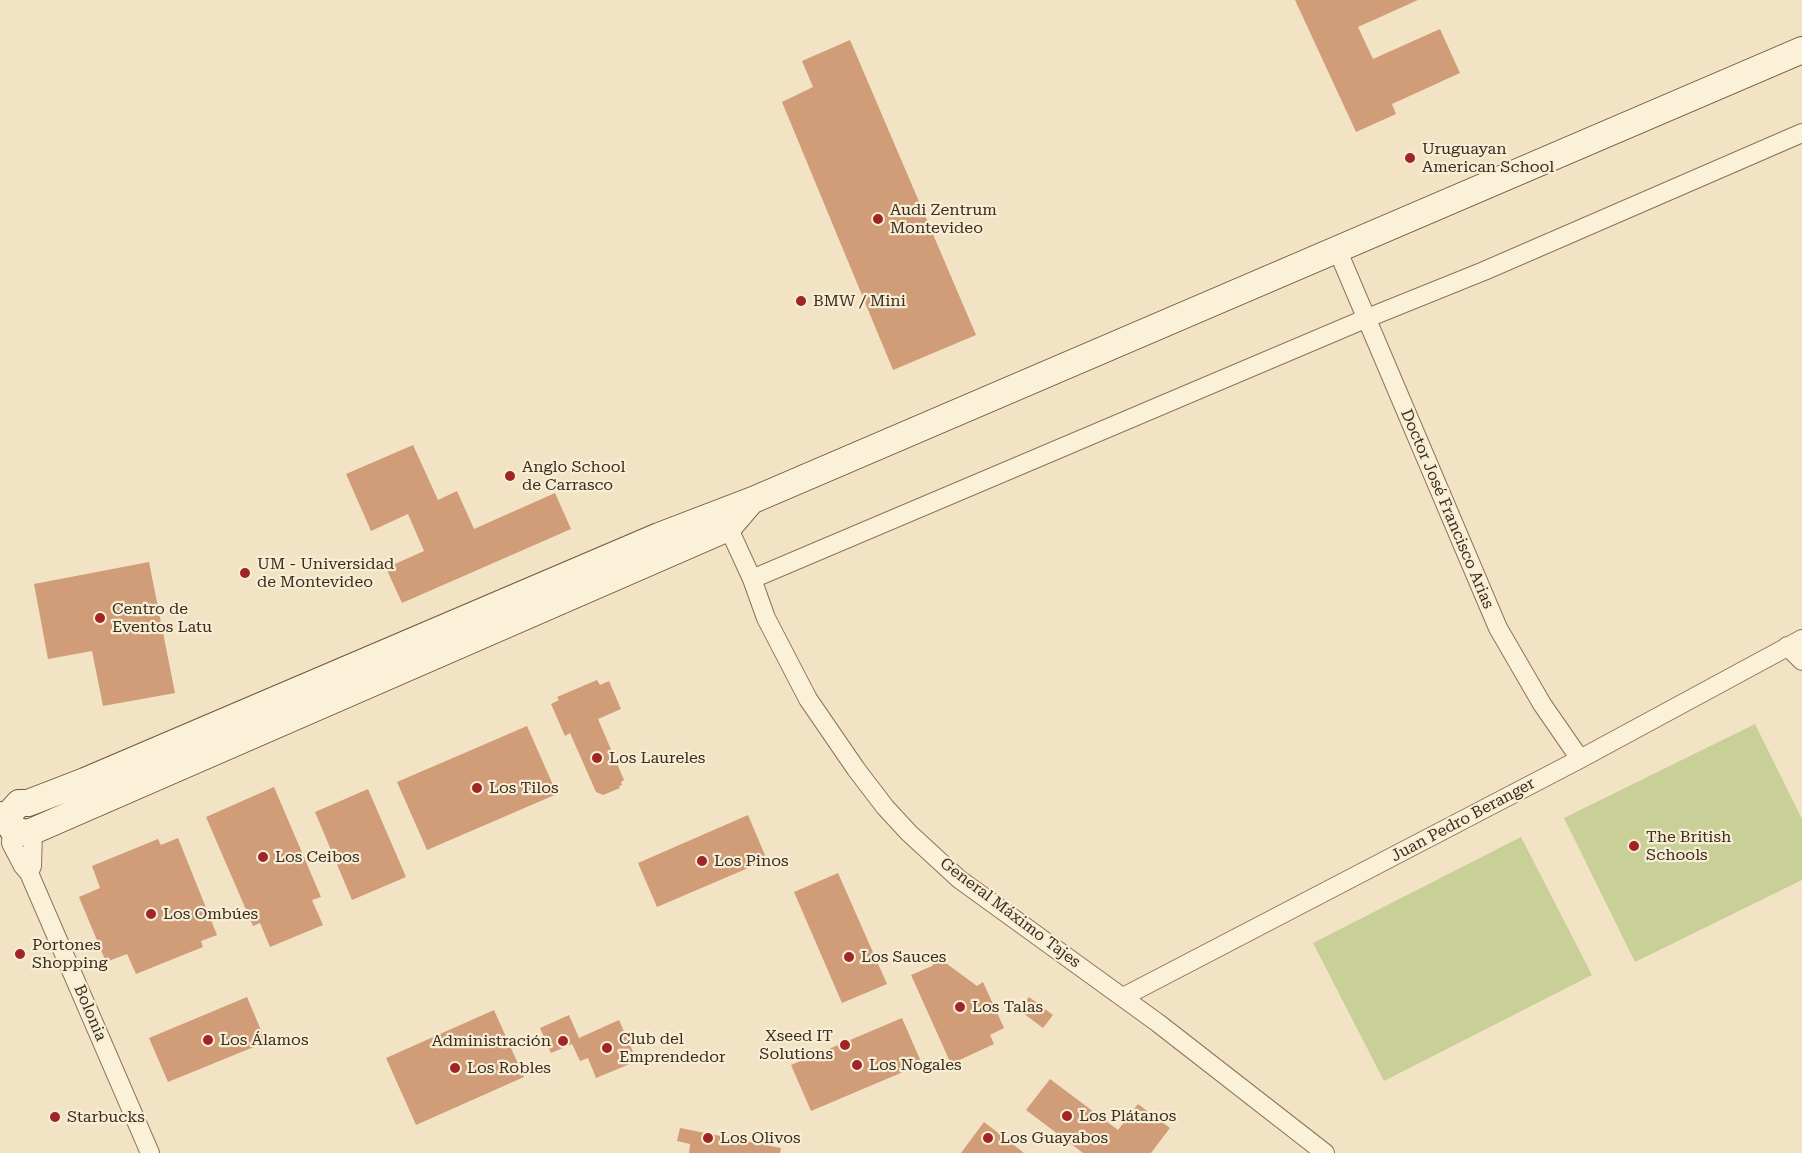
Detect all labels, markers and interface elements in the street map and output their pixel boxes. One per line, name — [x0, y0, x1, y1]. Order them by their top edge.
place label: Uruguayan American School — [1422, 139, 1554, 177]
marker: Uruguayan American School — [1403, 151, 1417, 165]
place label: Audi Zentrum Montevideo — [890, 200, 997, 238]
marker: Audi Zentrum Montevideo — [871, 212, 885, 226]
place label: BMW / Mini — [813, 291, 906, 311]
marker: BMW / Mini — [794, 294, 808, 308]
street label: Doctor José Francisco Arias — [1396, 406, 1498, 612]
place label: Anglo School de Carrasco — [522, 457, 625, 495]
marker: Anglo School de Carrasco — [503, 469, 517, 483]
place label: UM - Universidad de Montevideo — [257, 554, 394, 592]
marker: UM - Universidad de Montevideo — [238, 566, 252, 580]
place label: Centro de Eventos Latu — [112, 599, 212, 637]
marker: Centro de Eventos Latu — [93, 611, 107, 625]
place label: Los Laureles — [609, 748, 705, 768]
marker: Los Laureles — [590, 751, 604, 765]
street label: Juan Pedro Beranger — [1388, 774, 1538, 866]
place label: Los Tilos — [489, 778, 559, 798]
marker: Los Tilos — [470, 781, 484, 795]
place label: The British Schools — [1646, 827, 1731, 865]
marker: The British Schools — [1627, 839, 1641, 853]
place label: Los Ceibos — [275, 847, 360, 867]
marker: Los Ceibos — [256, 850, 270, 864]
place label: Los Pinos — [714, 851, 789, 871]
marker: Los Pinos — [695, 854, 709, 868]
street label: General Máximo Tajes — [936, 854, 1084, 972]
place label: Los Ombúes — [163, 904, 258, 924]
marker: Los Ombúes — [144, 907, 158, 921]
place label: Portones Shopping — [32, 935, 108, 973]
marker: Portones Shopping — [13, 947, 27, 961]
place label: Los Sauces — [861, 947, 946, 967]
marker: Los Sauces — [842, 950, 856, 964]
street label: Bolonia — [70, 982, 110, 1044]
place label: Los Talas — [972, 997, 1043, 1017]
marker: Los Talas — [953, 1000, 967, 1014]
place label: Xseed IT Solutions — [759, 1026, 833, 1064]
place label: Club del Emprendedor — [619, 1029, 726, 1067]
place label: Los Álamos — [220, 1030, 309, 1050]
place label: Administración — [432, 1031, 551, 1051]
marker: Los Álamos — [201, 1033, 215, 1047]
marker: Administración — [556, 1034, 570, 1048]
marker: Xseed IT Solutions — [838, 1038, 852, 1052]
marker: Club del Emprendedor — [600, 1041, 614, 1055]
place label: Los Nogales — [869, 1055, 962, 1075]
place label: Los Robles — [467, 1058, 551, 1078]
marker: Los Nogales — [850, 1058, 864, 1072]
marker: Los Robles — [448, 1061, 462, 1075]
place label: Los Plátanos — [1079, 1106, 1176, 1126]
place label: Starbucks — [67, 1107, 145, 1127]
marker: Los Plátanos — [1060, 1109, 1074, 1123]
marker: Starbucks — [48, 1110, 62, 1124]
place label: Los Olivos — [720, 1128, 801, 1148]
place label: Los Guayabos — [1000, 1128, 1108, 1148]
marker: Los Olivos — [701, 1131, 715, 1145]
marker: Los Guayabos — [981, 1131, 995, 1145]

